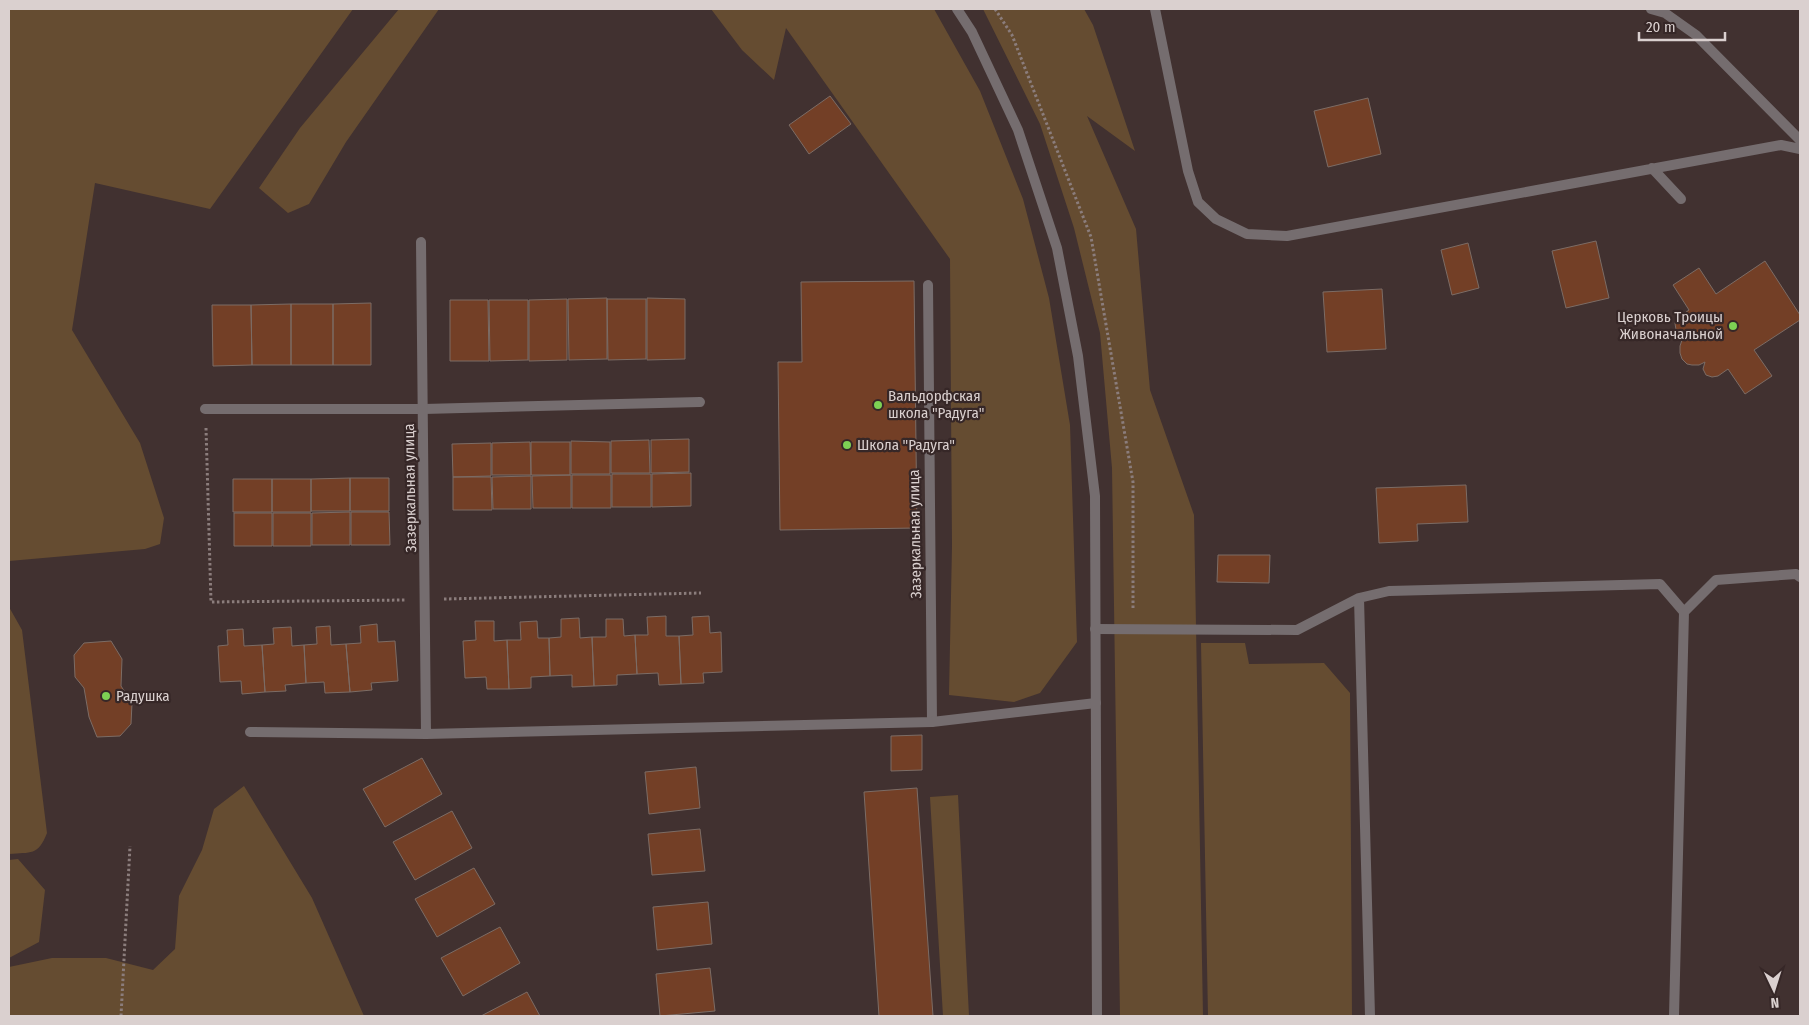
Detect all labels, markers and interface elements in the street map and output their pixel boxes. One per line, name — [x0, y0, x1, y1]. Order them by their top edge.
scale bar — [1639, 10, 1725, 42]
text: 20 m — [1646, 18, 1676, 36]
place label: Церковь Троицы Живоначальной — [1617, 308, 1723, 343]
marker: Церковь Троицы Живоначальной — [1727, 320, 1739, 332]
place label: Вальдорфская школа "Радуга" — [888, 387, 984, 422]
marker: Вальдорфская школа "Радуга" — [872, 399, 884, 411]
street label: Зазеркальная улица — [400, 423, 420, 553]
place label: Школа "Радуга" — [857, 436, 955, 454]
marker: Школа "Радуга" — [841, 439, 853, 451]
street label: Зазеркальная улица — [905, 469, 925, 599]
place label: Радушка — [116, 687, 170, 705]
marker: Радушка — [100, 690, 112, 702]
north arrow — [1749, 965, 1799, 1015]
text: N — [1770, 994, 1780, 1011]

